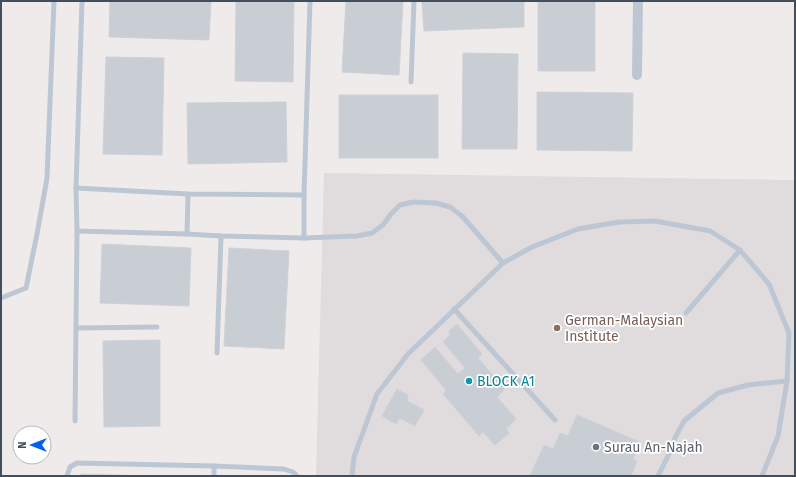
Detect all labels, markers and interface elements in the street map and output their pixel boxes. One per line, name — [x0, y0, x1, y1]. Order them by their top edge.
place label: German-Malaysian Institute — [565, 312, 683, 345]
marker: German-Malaysian Institute — [552, 323, 562, 333]
place label: BLOCK A1 — [477, 373, 535, 390]
marker: BLOCK A1 — [464, 376, 474, 386]
north arrow — [12, 425, 52, 465]
place label: Surau An-Najah — [604, 439, 703, 456]
text: N — [16, 441, 29, 449]
marker: Surau An-Najah — [591, 442, 601, 452]

